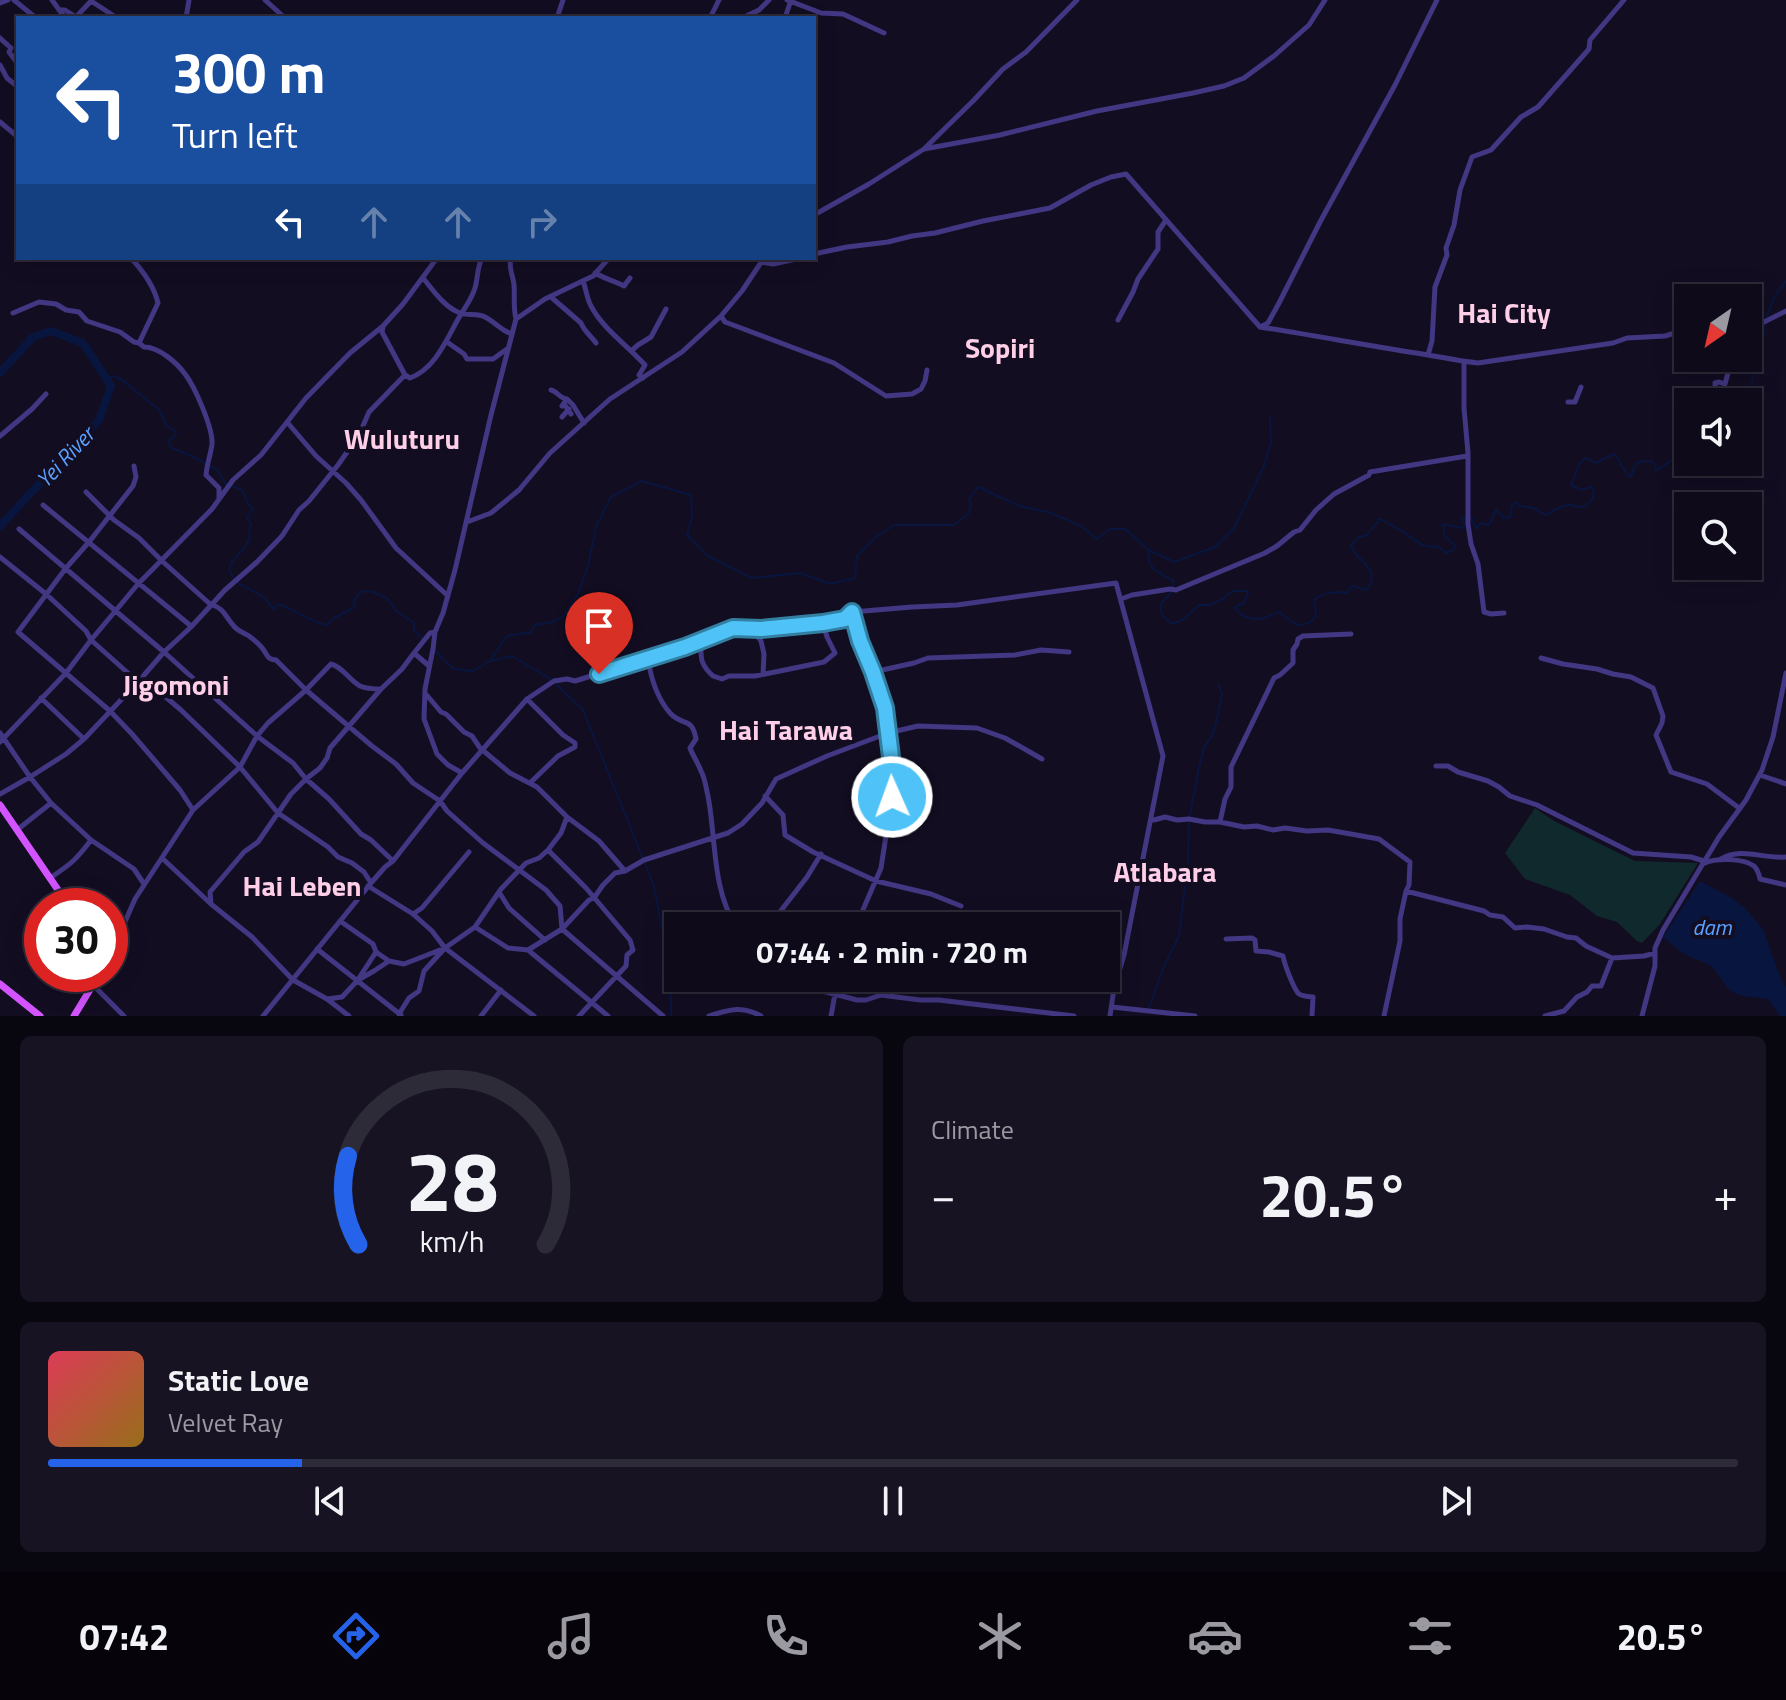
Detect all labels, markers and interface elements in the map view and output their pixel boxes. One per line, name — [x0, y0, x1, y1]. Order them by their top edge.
text: 300 m — [172, 30, 325, 115]
icon: left — [40, 48, 144, 152]
text: Turn left — [172, 107, 298, 162]
icon: left — [268, 200, 312, 244]
icon: ahead — [352, 200, 396, 244]
icon: ahead — [436, 200, 480, 244]
icon: right — [520, 200, 564, 244]
north arrow — [1674, 284, 1762, 372]
map controls — [1674, 284, 1762, 580]
district label: Hai City — [1457, 291, 1551, 334]
district label: Sopiri — [965, 326, 1035, 369]
button: sound — [1674, 388, 1762, 476]
water label: Yei River — [28, 417, 104, 495]
district label: Wuluturu — [344, 417, 460, 460]
button: search — [1674, 492, 1762, 580]
pin — [565, 592, 633, 674]
icon: arrive — [577, 604, 621, 648]
district label: Jigomoni — [123, 663, 229, 706]
district label: Hai Tarawa — [719, 708, 853, 751]
position arrow — [850, 755, 934, 839]
district label: Atlabara — [1114, 850, 1216, 893]
district label: Hai Leben — [242, 864, 362, 907]
speed limit sign: 30 — [24, 888, 128, 992]
water label: dam — [1692, 910, 1732, 944]
text: 07:44 · 2 min · 720 m — [756, 929, 1028, 975]
text: Climate — [931, 1110, 1014, 1149]
text: 28 — [405, 1117, 498, 1243]
text: 20.5° — [1260, 1149, 1409, 1240]
text: − — [931, 1161, 956, 1228]
text: + — [1713, 1161, 1738, 1228]
text: km/h — [419, 1220, 484, 1263]
text: Static Love — [168, 1357, 309, 1403]
text: Velvet Ray — [168, 1403, 283, 1442]
icon: previous — [308, 1479, 352, 1523]
icon: pause — [871, 1479, 915, 1523]
icon: next — [1434, 1479, 1478, 1523]
icon: directions — [328, 1608, 384, 1664]
icon: music — [543, 1608, 599, 1664]
icon: phone — [758, 1608, 814, 1664]
icon: climate — [972, 1608, 1028, 1664]
icon: car — [1187, 1608, 1243, 1664]
icon: filters — [1402, 1608, 1458, 1664]
text: 07:42 — [79, 1609, 169, 1664]
text: 20.5° — [1617, 1609, 1707, 1664]

